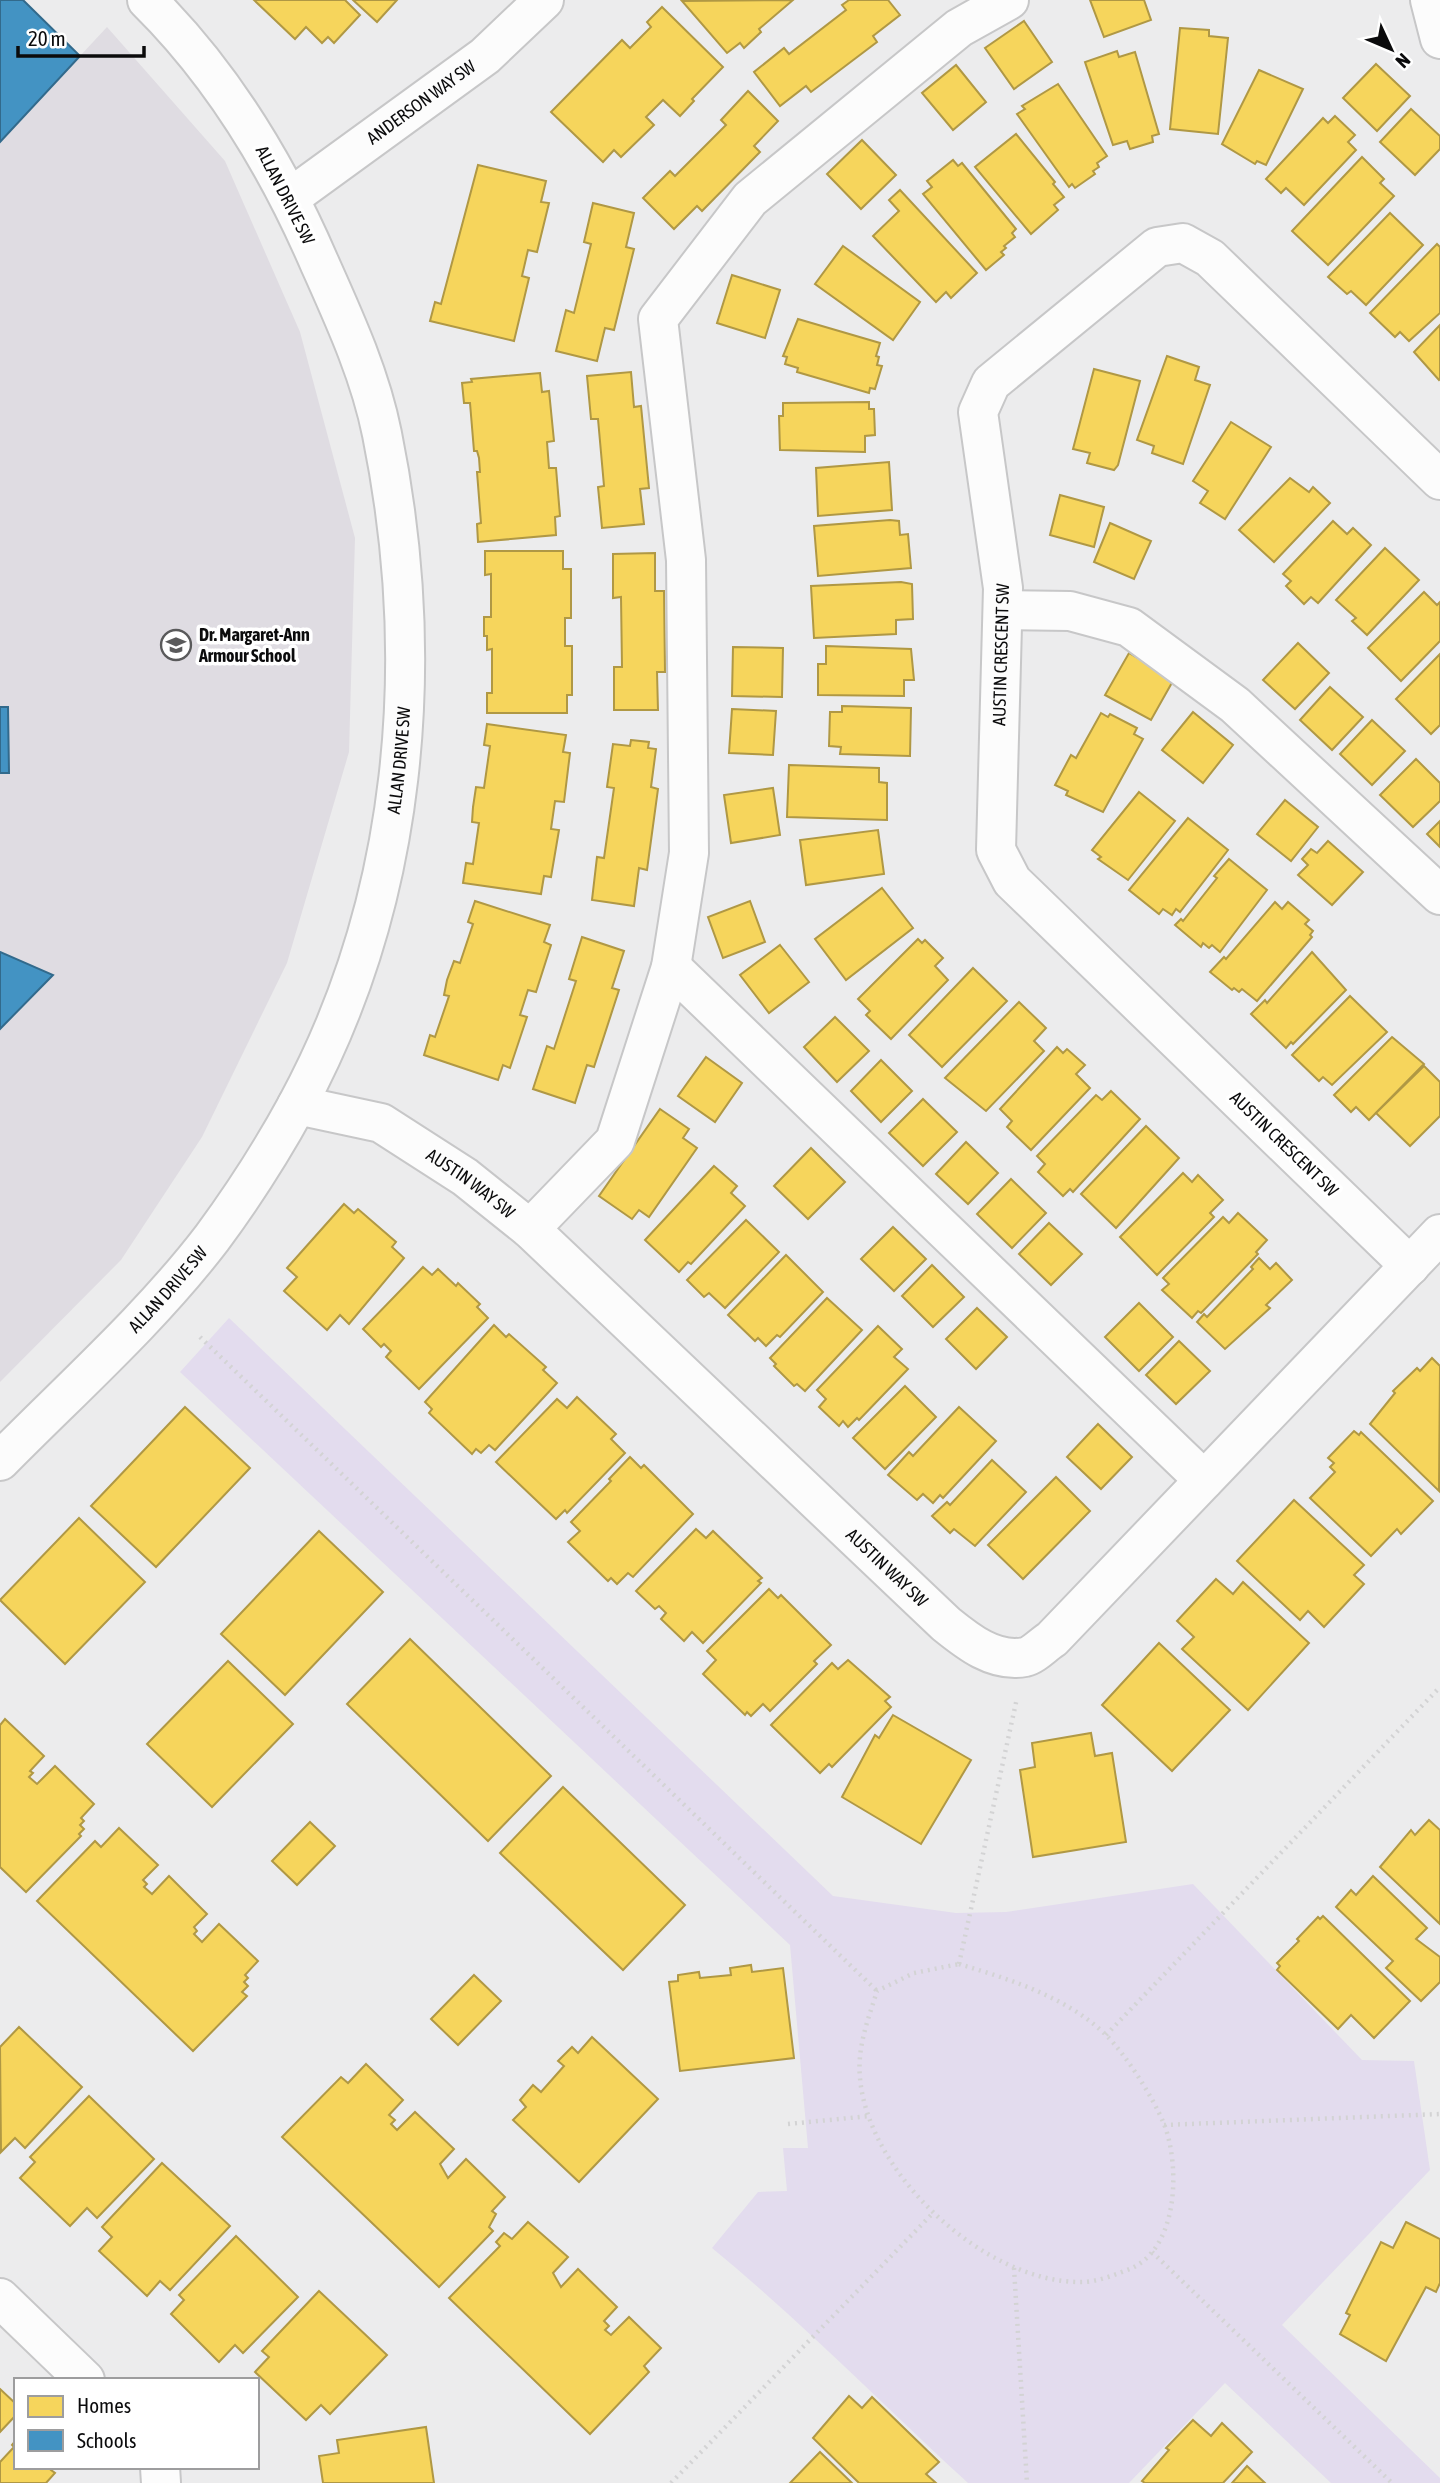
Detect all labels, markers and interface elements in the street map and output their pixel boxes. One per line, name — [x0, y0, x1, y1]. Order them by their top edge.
scale bar — [18, 14, 144, 58]
north arrow — [1356, 14, 1426, 84]
text: 20 m — [28, 26, 66, 50]
text: N — [1391, 49, 1415, 72]
street label: ANDERSON WAY SW — [363, 55, 479, 148]
street label: ALLAN DRIVE SW — [252, 142, 319, 248]
street label: AUSTIN CRESCENT SW — [988, 583, 1013, 726]
place label: Dr. Margaret-Ann Armour School — [198, 624, 310, 666]
school or university icon: Dr. Margaret-Ann Armour School — [159, 628, 193, 662]
street label: ALLAN DRIVE SW — [383, 706, 414, 815]
street label: AUSTIN CRESCENT SW — [1226, 1087, 1343, 1201]
street label: AUSTIN WAY SW — [423, 1144, 519, 1223]
street label: ALLAN DRIVE SW — [124, 1242, 211, 1337]
street label: AUSTIN WAY SW — [842, 1524, 932, 1611]
legend — [14, 2378, 259, 2469]
text: Homes — [77, 2393, 131, 2417]
text: Schools — [77, 2428, 137, 2452]

